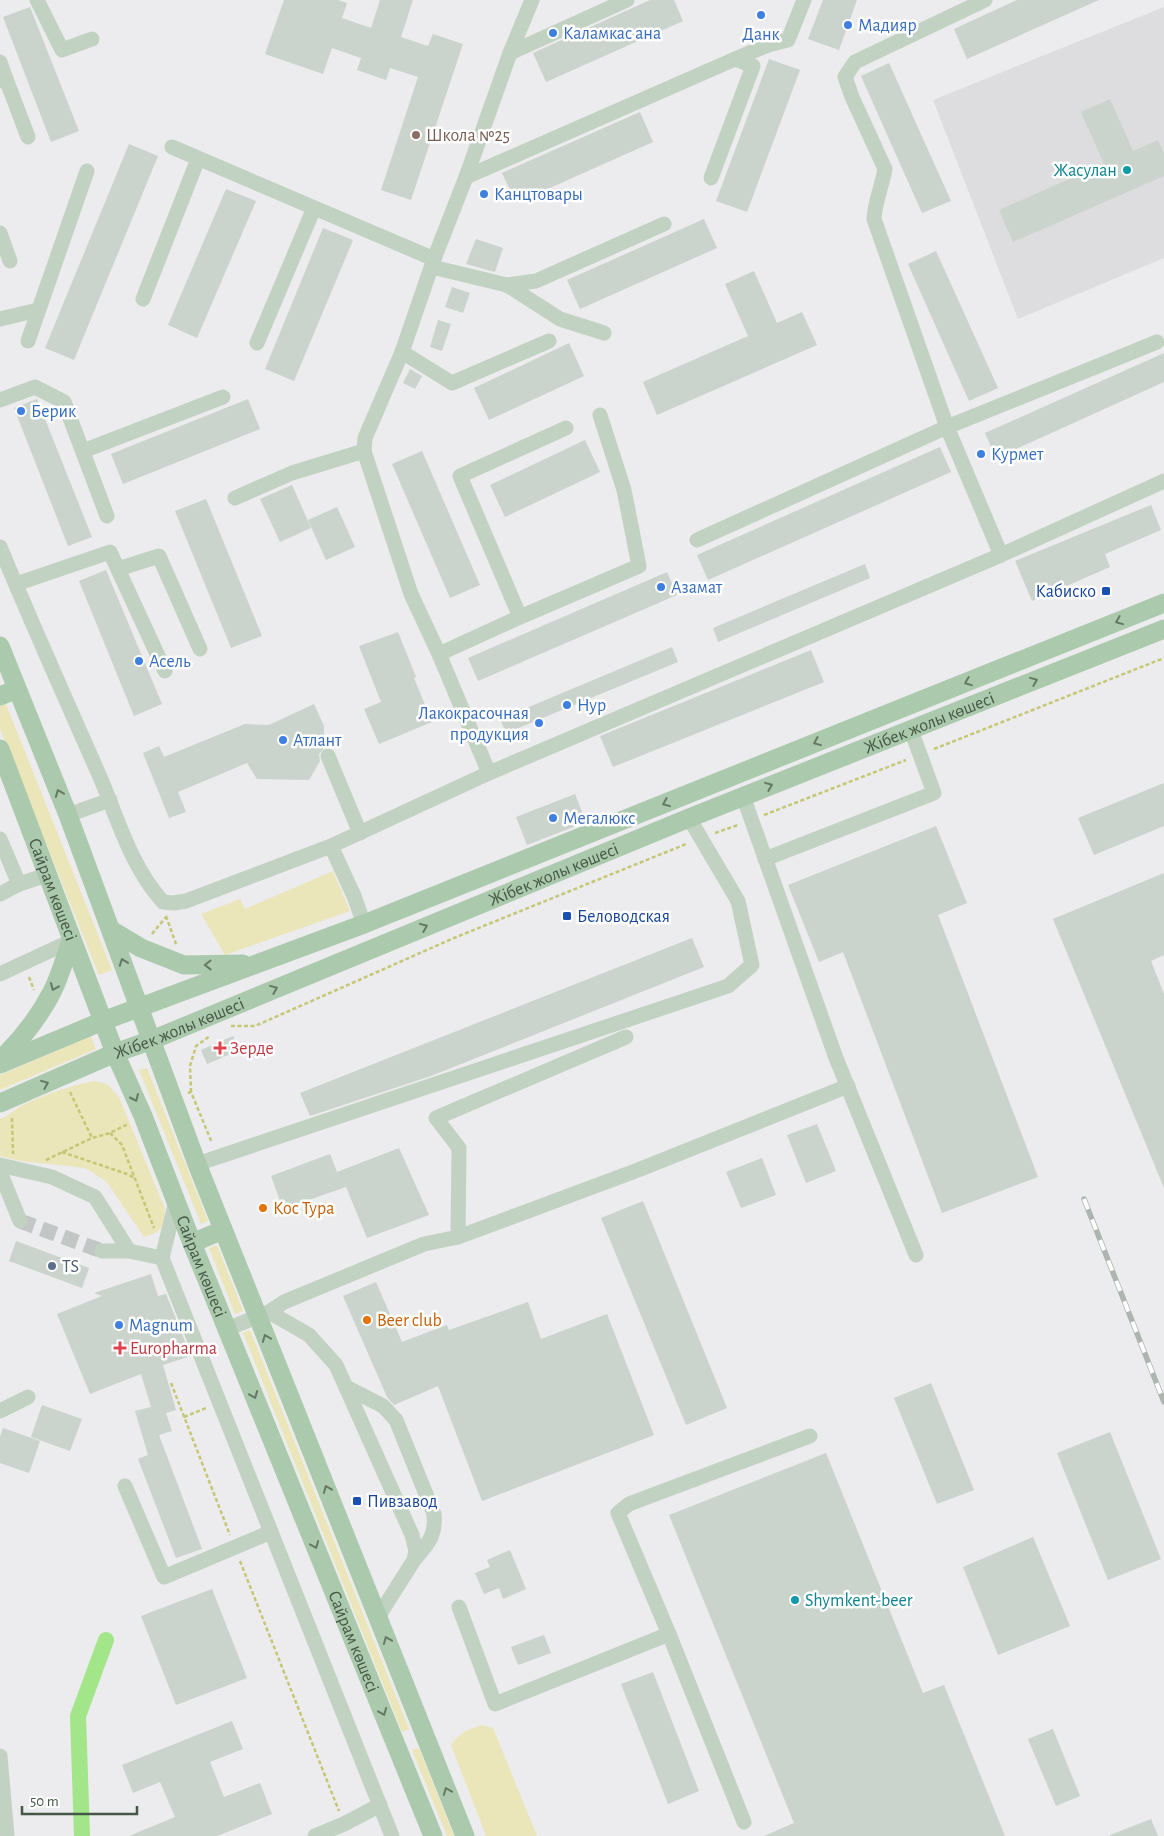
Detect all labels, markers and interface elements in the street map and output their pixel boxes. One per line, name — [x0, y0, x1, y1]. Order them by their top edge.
marker: Данк — [755, 9, 767, 21]
place label: Мадияр — [858, 17, 917, 35]
marker: Мадияр — [842, 19, 854, 31]
place label: Каламкас ана — [563, 25, 661, 43]
place label: Данк — [742, 26, 780, 44]
marker: Каламкас ана — [547, 27, 559, 39]
place label: Школа №25 — [426, 127, 510, 145]
marker: Школа №25 — [410, 129, 422, 141]
place label: Жасулан — [1053, 162, 1117, 180]
marker: Жасулан — [1121, 164, 1133, 176]
place label: Канцтовары — [494, 186, 583, 204]
marker: Канцтовары — [478, 188, 490, 200]
place label: Берик — [31, 403, 77, 421]
marker: Берик — [15, 405, 27, 417]
place label: Курмет — [991, 446, 1044, 464]
marker: Курмет — [975, 448, 987, 460]
place label: Азамат — [671, 579, 723, 597]
marker: Азамат — [655, 581, 667, 593]
place label: Кабиско — [1036, 582, 1096, 601]
marker: Кабиско — [1100, 585, 1112, 597]
one-way arrow — [1115, 615, 1124, 626]
place label: Асель — [149, 653, 191, 671]
marker: Асель — [133, 655, 145, 667]
one-way arrow — [964, 676, 973, 686]
one-way arrow — [1029, 677, 1037, 687]
street label: Жібек жолы көшесі — [862, 689, 997, 757]
place label: Нур — [577, 697, 606, 715]
marker: Нур — [561, 699, 573, 711]
place label: Лакокрасочная продукция — [418, 705, 529, 744]
marker: Лакокрасочная продукция — [533, 717, 545, 729]
place label: Атлант — [293, 732, 342, 750]
marker: Атлант — [277, 734, 289, 746]
one-way arrow — [813, 736, 822, 747]
one-way arrow — [764, 782, 773, 792]
one-way arrow — [55, 789, 66, 798]
one-way arrow — [662, 796, 671, 807]
place label: Мегалюкс — [563, 810, 636, 828]
marker: Мегалюкс — [547, 812, 559, 824]
street label: Сайрам көшесі — [25, 836, 80, 943]
street label: Жібек жолы көшесі — [486, 840, 621, 910]
place label: Беловодская — [577, 908, 670, 926]
marker: Беловодская — [561, 910, 573, 922]
one-way arrow — [419, 923, 428, 934]
one-way arrow — [119, 958, 129, 967]
one-way arrow — [203, 960, 211, 970]
one-way arrow — [49, 982, 60, 991]
one-way arrow — [269, 985, 278, 996]
street label: Жібек жолы көшесі — [112, 995, 247, 1063]
place label: Зерде — [230, 1040, 274, 1058]
marker: Зерде — [214, 1042, 226, 1054]
one-way arrow — [40, 1080, 49, 1091]
one-way arrow — [129, 1093, 140, 1102]
place label: Кос Тура — [273, 1200, 334, 1218]
marker: Кос Тура — [257, 1202, 269, 1214]
street label: Сайрам көшесі — [172, 1213, 229, 1320]
place label: TS — [62, 1258, 79, 1276]
marker: TS — [46, 1260, 58, 1272]
place label: Beer club — [377, 1312, 442, 1330]
marker: Beer club — [361, 1314, 373, 1326]
place label: Magnum — [129, 1317, 193, 1335]
marker: Magnum — [113, 1319, 125, 1331]
one-way arrow — [262, 1334, 273, 1343]
place label: Europharma — [130, 1340, 217, 1358]
marker: Europharma — [114, 1342, 126, 1354]
one-way arrow — [248, 1390, 258, 1399]
one-way arrow — [322, 1485, 333, 1494]
place label: Пивзавод — [367, 1493, 438, 1511]
marker: Пивзавод — [351, 1495, 363, 1507]
one-way arrow — [309, 1541, 319, 1549]
street label: Сайрам көшесі — [324, 1588, 382, 1695]
place label: Shymkent-beer — [805, 1592, 913, 1610]
marker: Shymkent-beer — [789, 1594, 801, 1606]
one-way arrow — [383, 1636, 393, 1645]
one-way arrow — [377, 1707, 387, 1716]
scale bar — [22, 1784, 138, 1816]
one-way arrow — [443, 1787, 453, 1796]
text: 50 m — [30, 1794, 59, 1809]

